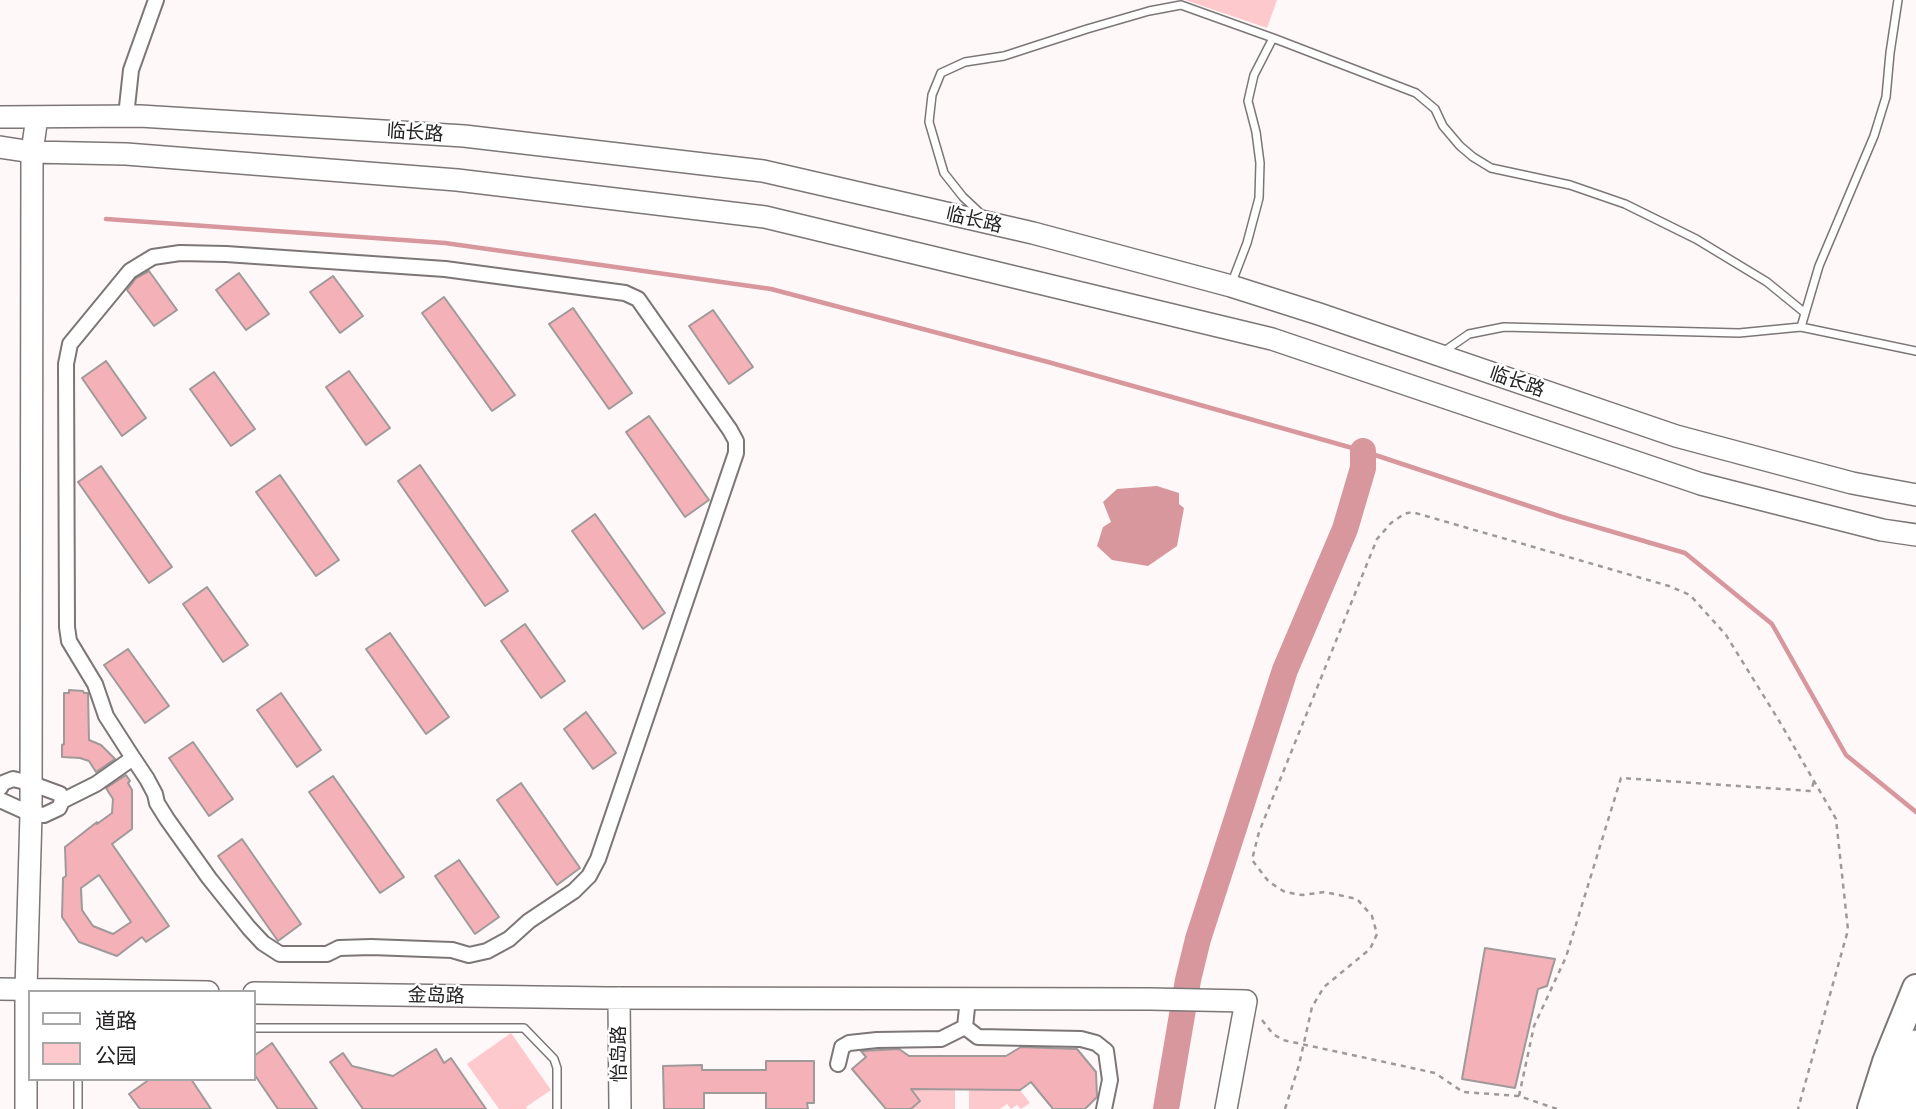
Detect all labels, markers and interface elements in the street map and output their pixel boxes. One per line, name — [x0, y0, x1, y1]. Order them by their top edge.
street label: 临长路 — [386, 120, 444, 146]
street label: 临长路 — [944, 202, 1004, 238]
street label: 临长路 — [1486, 362, 1548, 402]
street label: 金岛路 — [407, 984, 465, 1008]
legend — [28, 990, 256, 1081]
text: 道路 — [95, 1007, 137, 1033]
street label: 怡岛路 — [608, 1026, 630, 1082]
text: 公园 — [95, 1042, 137, 1068]

